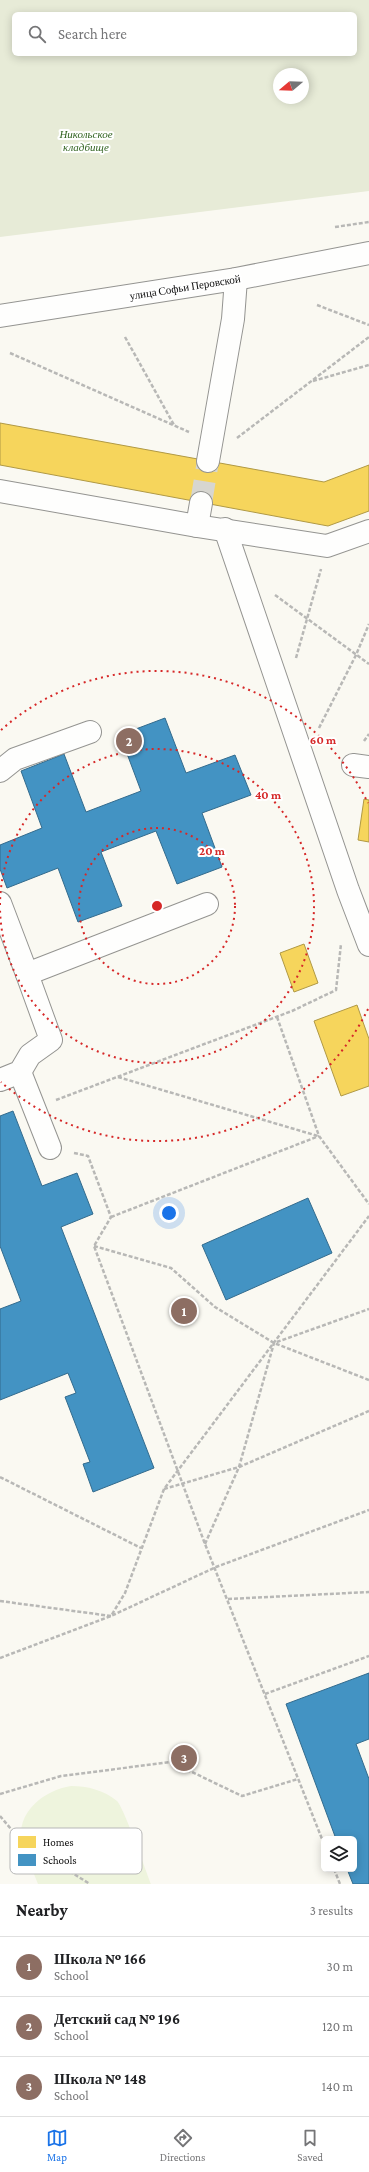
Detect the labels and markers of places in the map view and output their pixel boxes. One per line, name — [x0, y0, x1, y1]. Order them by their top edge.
pin: 2 — [116, 726, 142, 756]
centre of rings — [150, 899, 164, 913]
pin: 1 — [171, 1296, 197, 1326]
pin: 3 — [171, 1743, 197, 1773]

